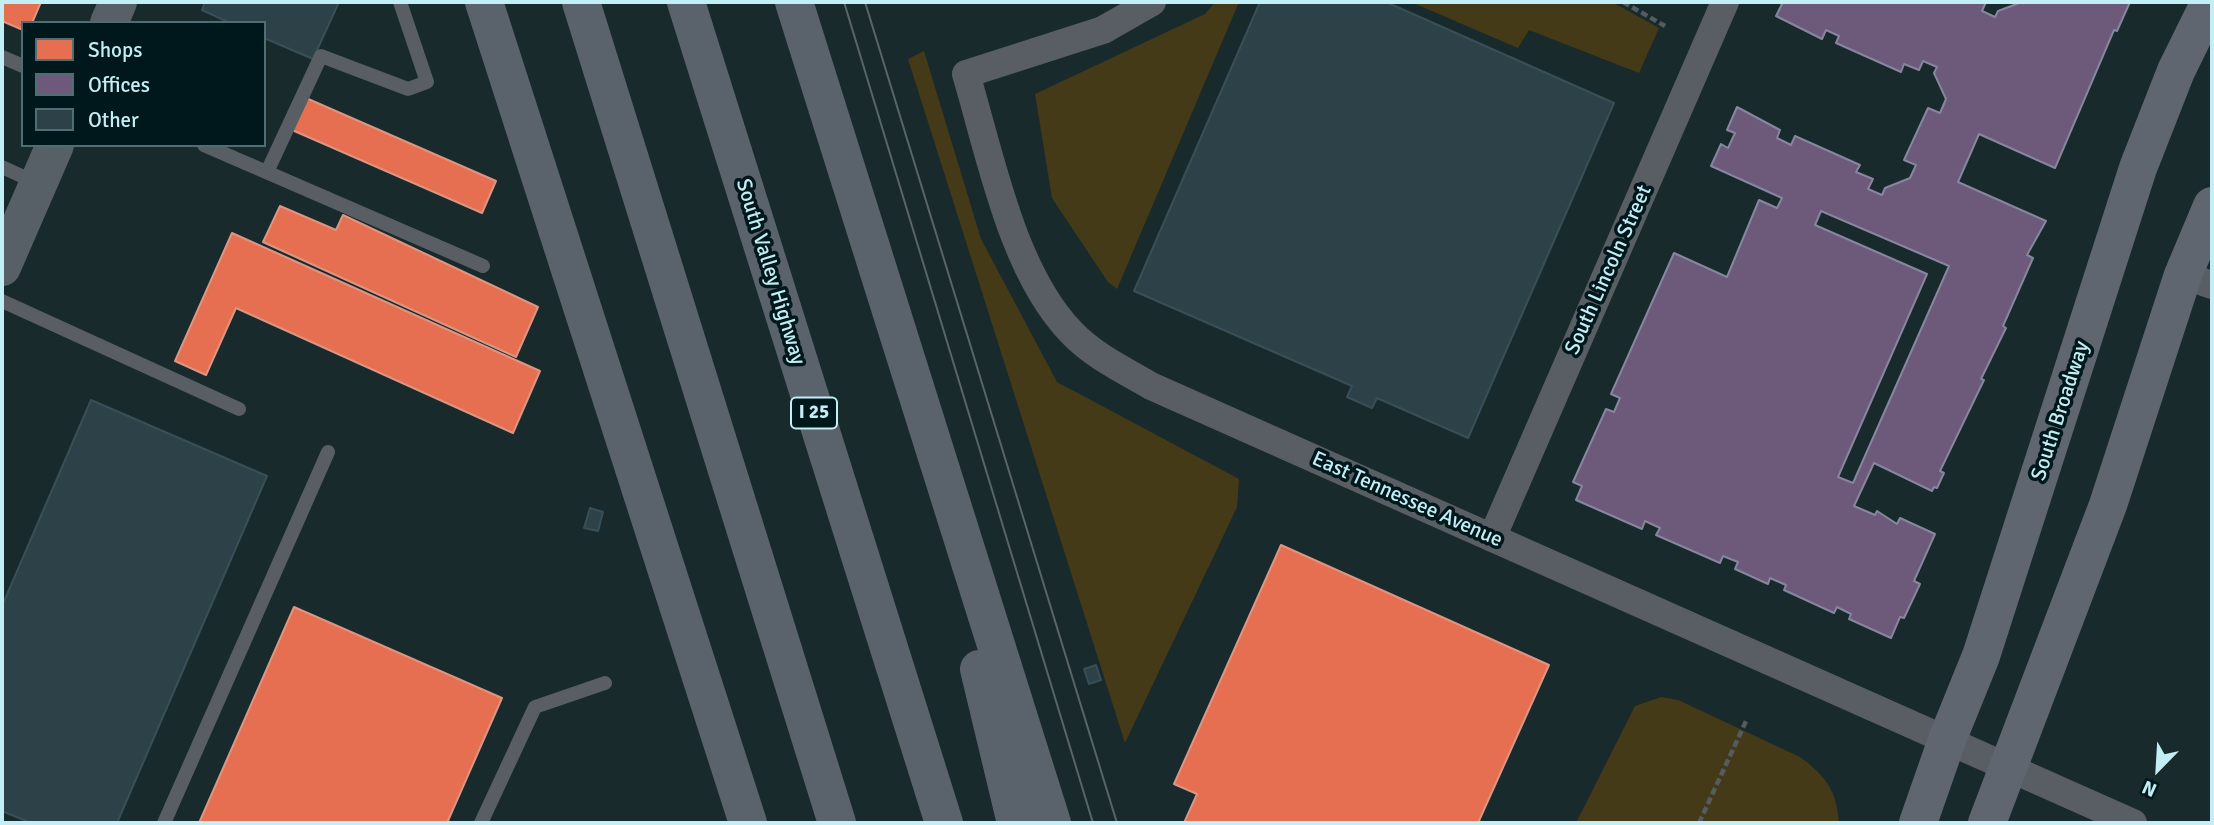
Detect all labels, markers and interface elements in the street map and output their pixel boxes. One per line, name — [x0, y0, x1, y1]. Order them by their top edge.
legend — [21, 21, 266, 147]
text: Shops — [88, 37, 142, 63]
text: Offices — [88, 72, 150, 98]
text: Other — [88, 107, 139, 133]
street label: South Valley Highway — [730, 176, 810, 368]
street label: South Lincoln Street — [1560, 181, 1658, 359]
street label: South Broadway — [2027, 338, 2095, 484]
road number: I 25 — [791, 398, 837, 428]
street label: East Tennessee Avenue — [1308, 447, 1506, 553]
north arrow — [2123, 734, 2193, 804]
text: N — [2139, 775, 2160, 802]

